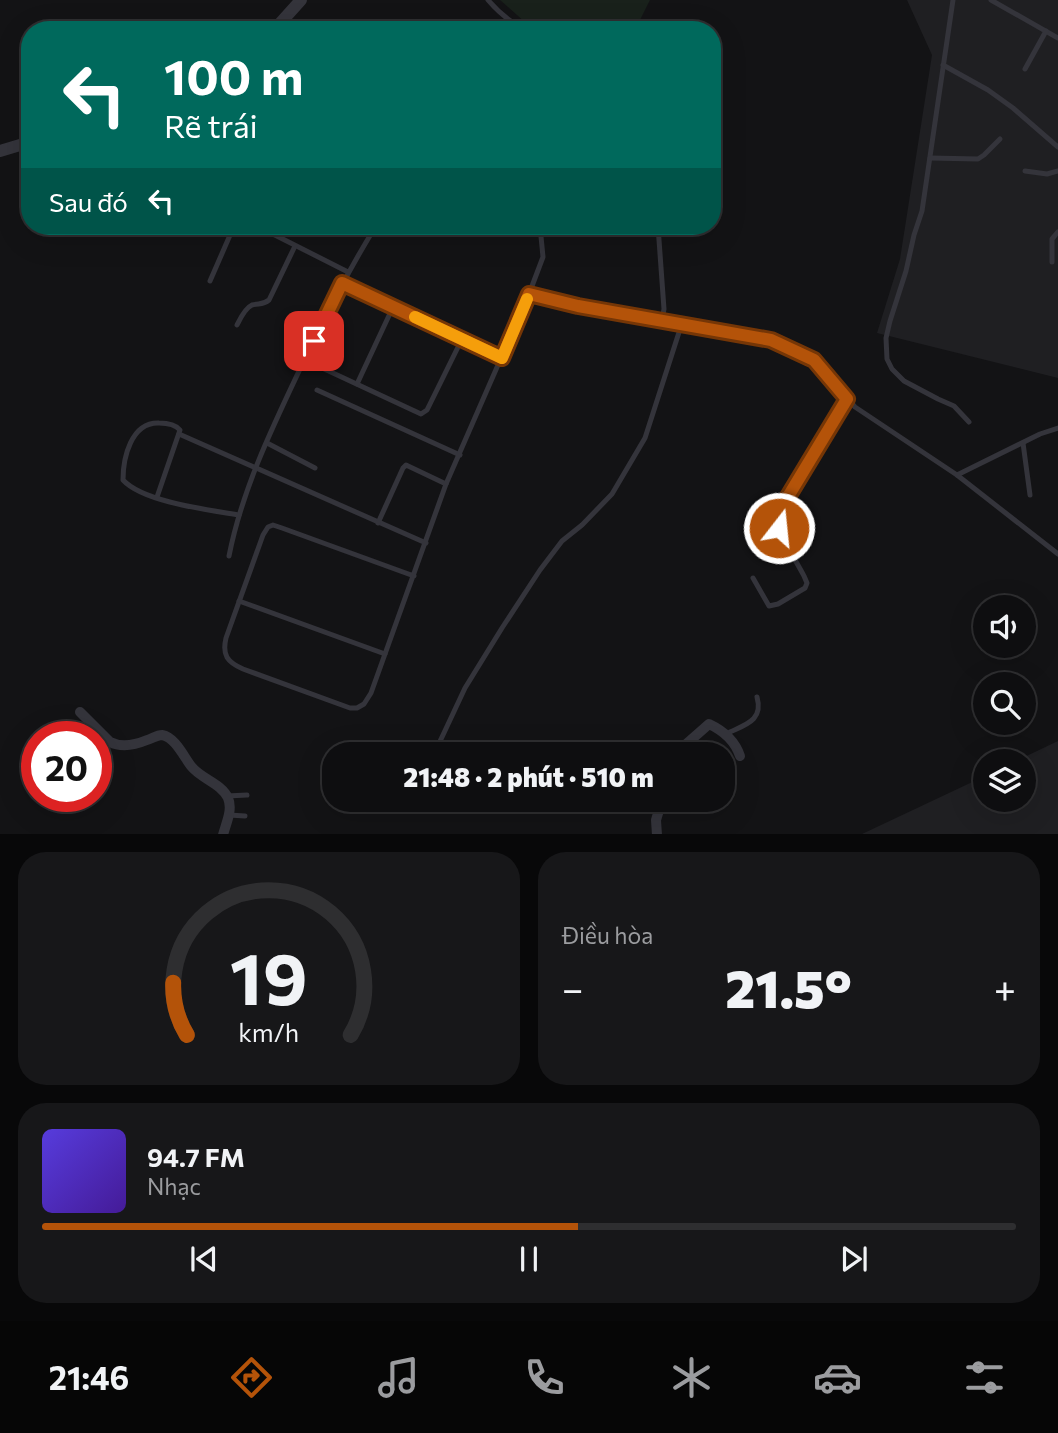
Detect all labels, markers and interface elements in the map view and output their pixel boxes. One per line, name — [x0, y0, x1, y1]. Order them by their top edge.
text: 100 m — [164, 45, 303, 105]
icon: left — [49, 49, 140, 140]
text: Rẽ trái — [164, 105, 258, 145]
icon: left — [142, 182, 180, 220]
text: Sau đó — [49, 186, 128, 217]
pin — [284, 311, 344, 371]
icon: arrive — [295, 322, 333, 360]
position arrow — [742, 491, 816, 565]
map controls — [973, 595, 1036, 812]
button: sound — [973, 595, 1036, 658]
button: search — [973, 672, 1036, 735]
speed limit sign: 20 — [21, 721, 112, 812]
button: layers — [973, 749, 1036, 812]
text: 21:48 · 2 phút · 510 m — [403, 761, 654, 792]
text: Điều hòa — [562, 921, 653, 949]
text: 19 — [230, 931, 308, 1020]
text: 21.5° — [725, 955, 852, 1019]
text: − — [562, 964, 584, 1011]
text: + — [994, 964, 1016, 1011]
text: km/h — [239, 1016, 299, 1046]
text: 94.7 FM — [147, 1141, 245, 1172]
text: Nhạc — [147, 1172, 201, 1200]
icon: previous — [185, 1240, 223, 1278]
icon: pause — [510, 1240, 548, 1278]
icon: next — [835, 1240, 873, 1278]
icon: directions — [227, 1353, 276, 1402]
icon: music — [374, 1353, 423, 1402]
icon: phone — [520, 1353, 569, 1402]
icon: climate — [667, 1353, 716, 1402]
icon: car — [813, 1353, 862, 1402]
icon: filters — [960, 1353, 1009, 1402]
text: 21:46 — [49, 1357, 129, 1397]

